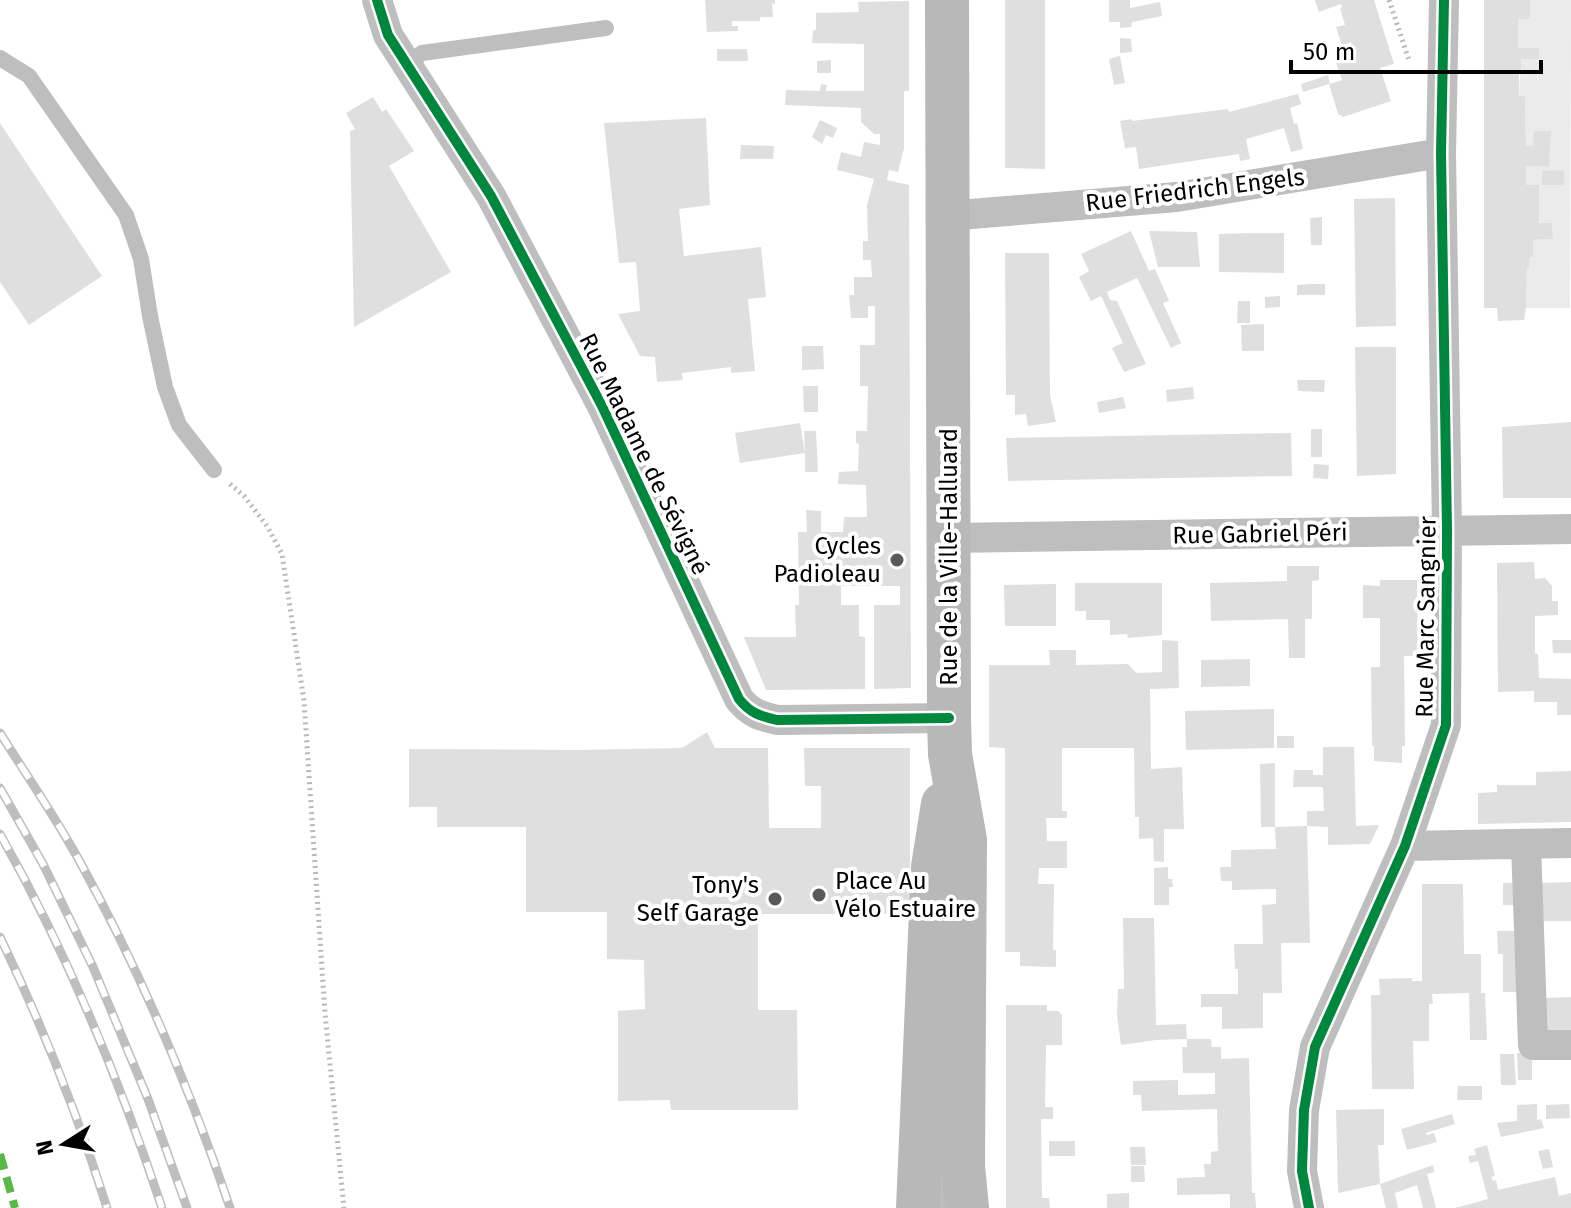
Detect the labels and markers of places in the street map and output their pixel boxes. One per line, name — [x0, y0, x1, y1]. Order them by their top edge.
place label: Cycles Padioleau — [773, 532, 881, 588]
marker: Cycles Padioleau — [888, 551, 906, 569]
place label: Place Au Vélo Estuaire — [835, 867, 976, 923]
place label: Tony's Self Garage — [637, 871, 759, 927]
marker: Place Au Vélo Estuaire — [810, 886, 828, 904]
marker: Tony's Self Garage — [766, 890, 784, 908]

